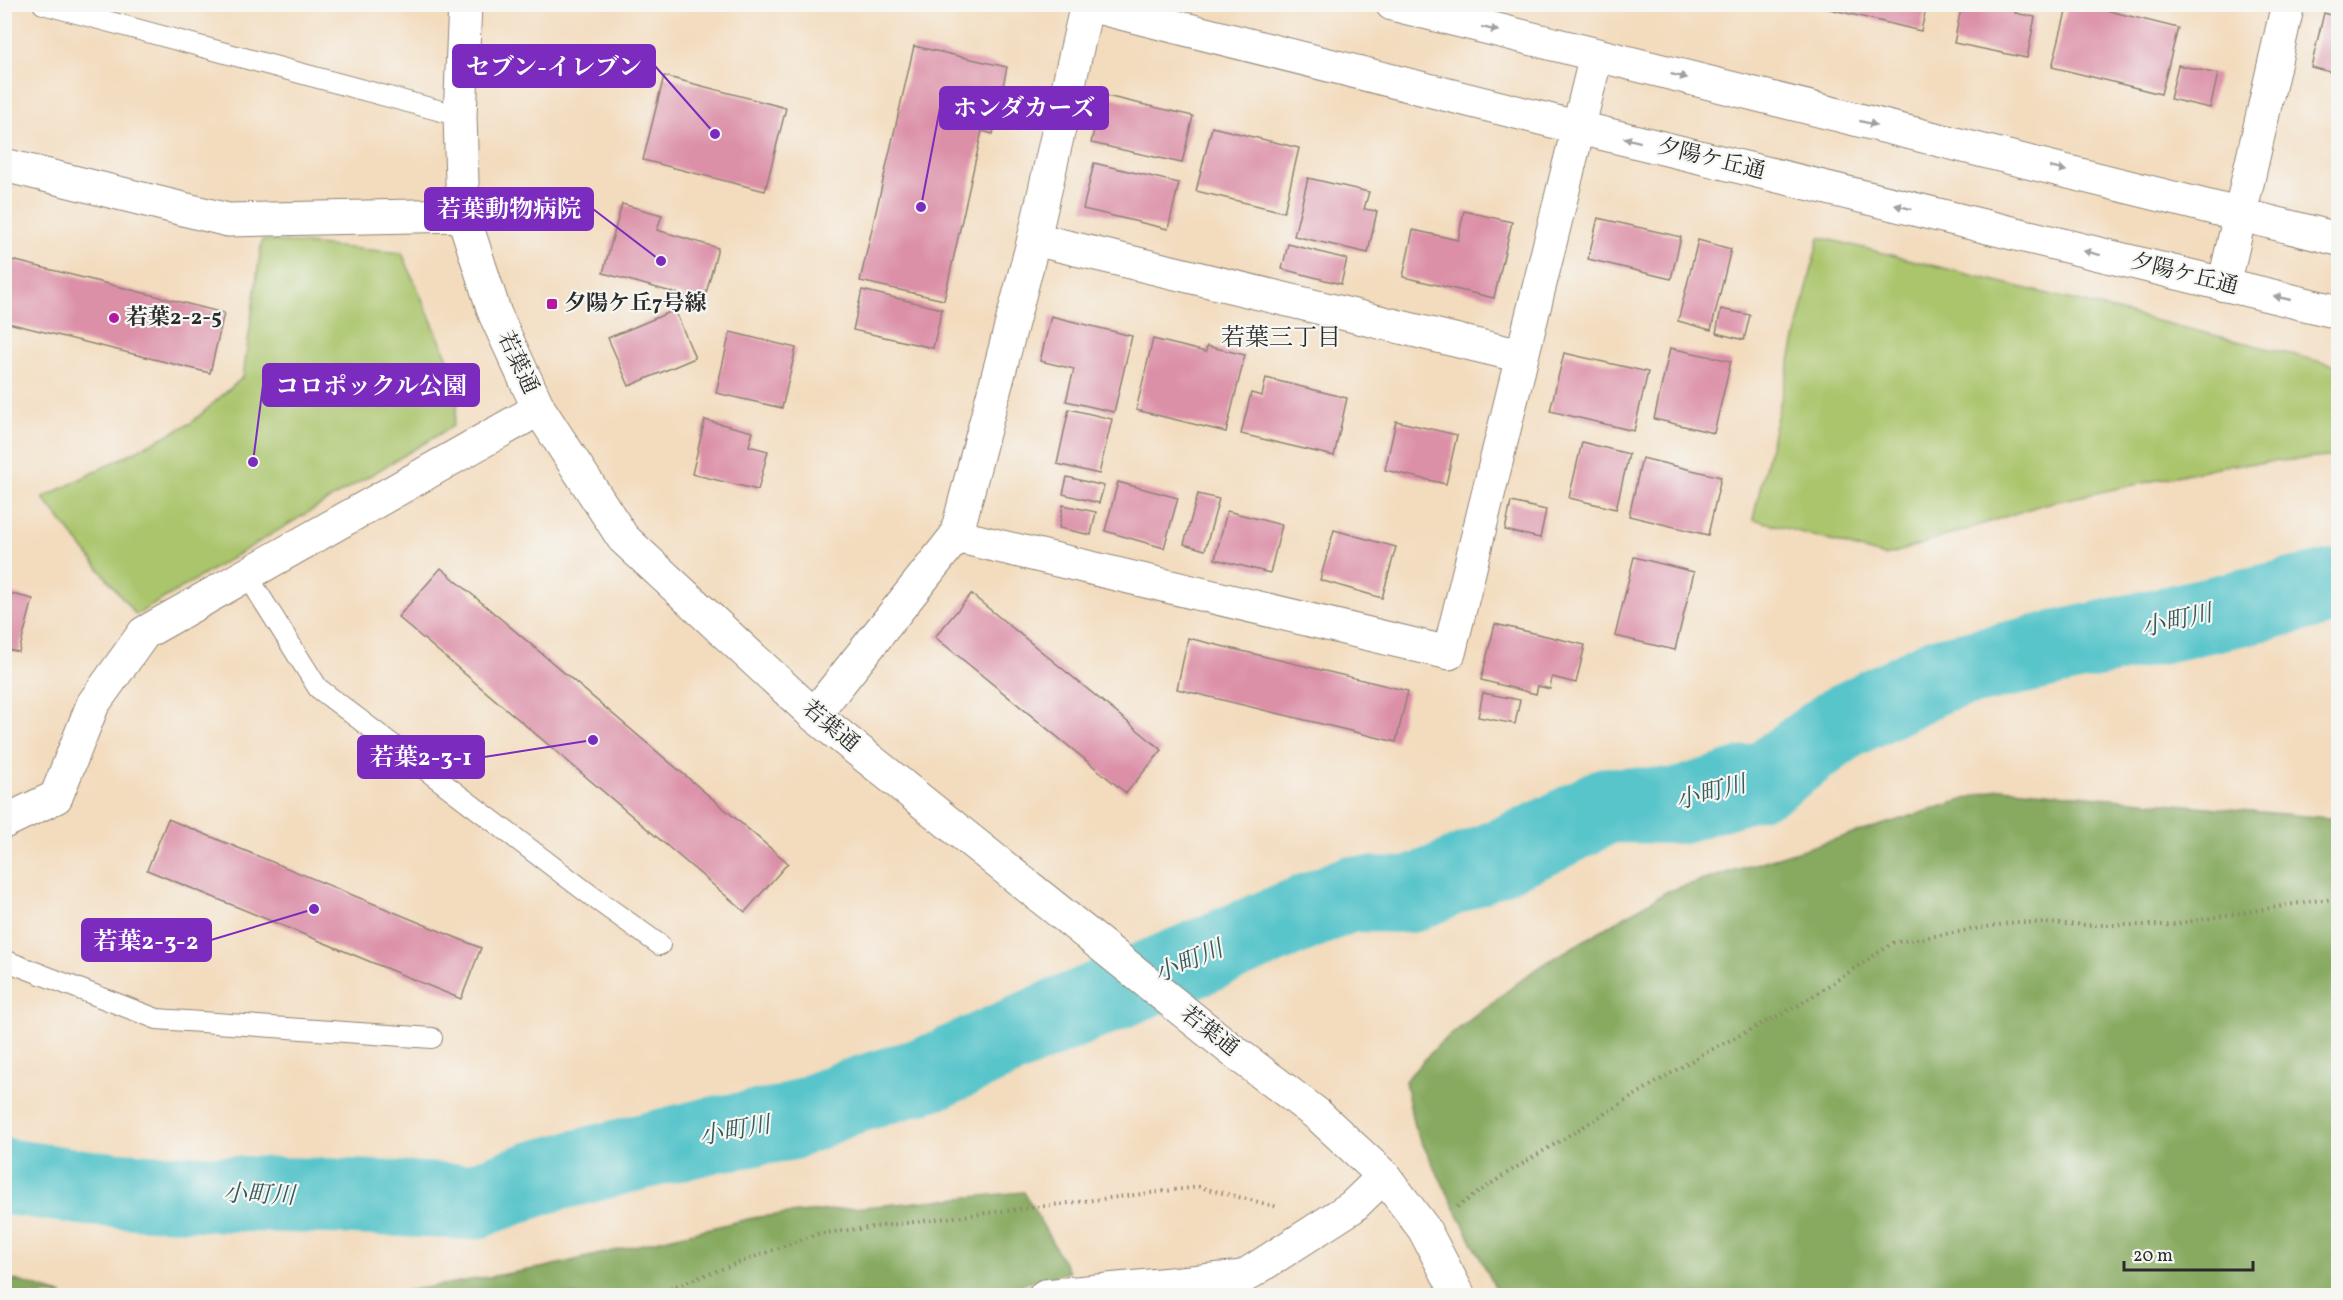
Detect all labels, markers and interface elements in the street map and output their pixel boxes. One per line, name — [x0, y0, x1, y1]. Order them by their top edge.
one-way arrow — [1481, 24, 1499, 34]
callout: セブン-イレブン — [453, 45, 655, 87]
text: セブン-イレブン — [466, 52, 642, 86]
one-way arrow — [1670, 72, 1688, 82]
callout: ホンダカーズ — [940, 87, 1108, 129]
text: ホンダカーズ — [953, 93, 1095, 127]
one-way arrow — [1859, 118, 1878, 128]
street label: 夕陽ケ丘通 — [1654, 132, 1768, 188]
one-way arrow — [1622, 135, 1641, 145]
one-way arrow — [2048, 165, 2067, 175]
callout: 若葉動物病院 — [425, 188, 593, 230]
text: 若葉動物病院 — [437, 194, 581, 228]
one-way arrow — [1893, 201, 1912, 211]
street label: 夕陽ケ丘通 — [2127, 247, 2241, 303]
one-way arrow — [2083, 248, 2101, 258]
place label: 夕陽ケ丘7号線 — [564, 289, 707, 320]
one-way arrow — [2272, 293, 2291, 303]
marker: 夕陽ケ丘7号線 — [545, 297, 559, 311]
place label: 若葉2-2-5 — [126, 303, 222, 334]
marker: 若葉2-2-5 — [107, 311, 121, 325]
district label: 若葉三丁目 — [1221, 322, 1341, 356]
street label: 若葉通 — [489, 327, 545, 399]
callout: コロポックル公園 — [263, 364, 479, 406]
text: コロポックル公園 — [275, 371, 467, 405]
water label: 小町川 — [2138, 597, 2219, 647]
street label: 若葉通 — [795, 694, 865, 760]
callout: 若葉2-3-1 — [358, 736, 484, 778]
text: 若葉2-3-1 — [370, 742, 472, 776]
water label: 小町川 — [1672, 767, 1753, 820]
callout: 若葉2-3-2 — [82, 919, 211, 961]
text: 若葉2-3-2 — [94, 926, 198, 960]
water label: 小町川 — [1149, 932, 1232, 993]
street label: 若葉通 — [1173, 999, 1245, 1065]
water label: 小町川 — [697, 1108, 776, 1155]
water label: 小町川 — [222, 1178, 299, 1214]
scale bar — [2124, 1234, 2253, 1272]
text: 20 m — [2133, 1244, 2173, 1269]

